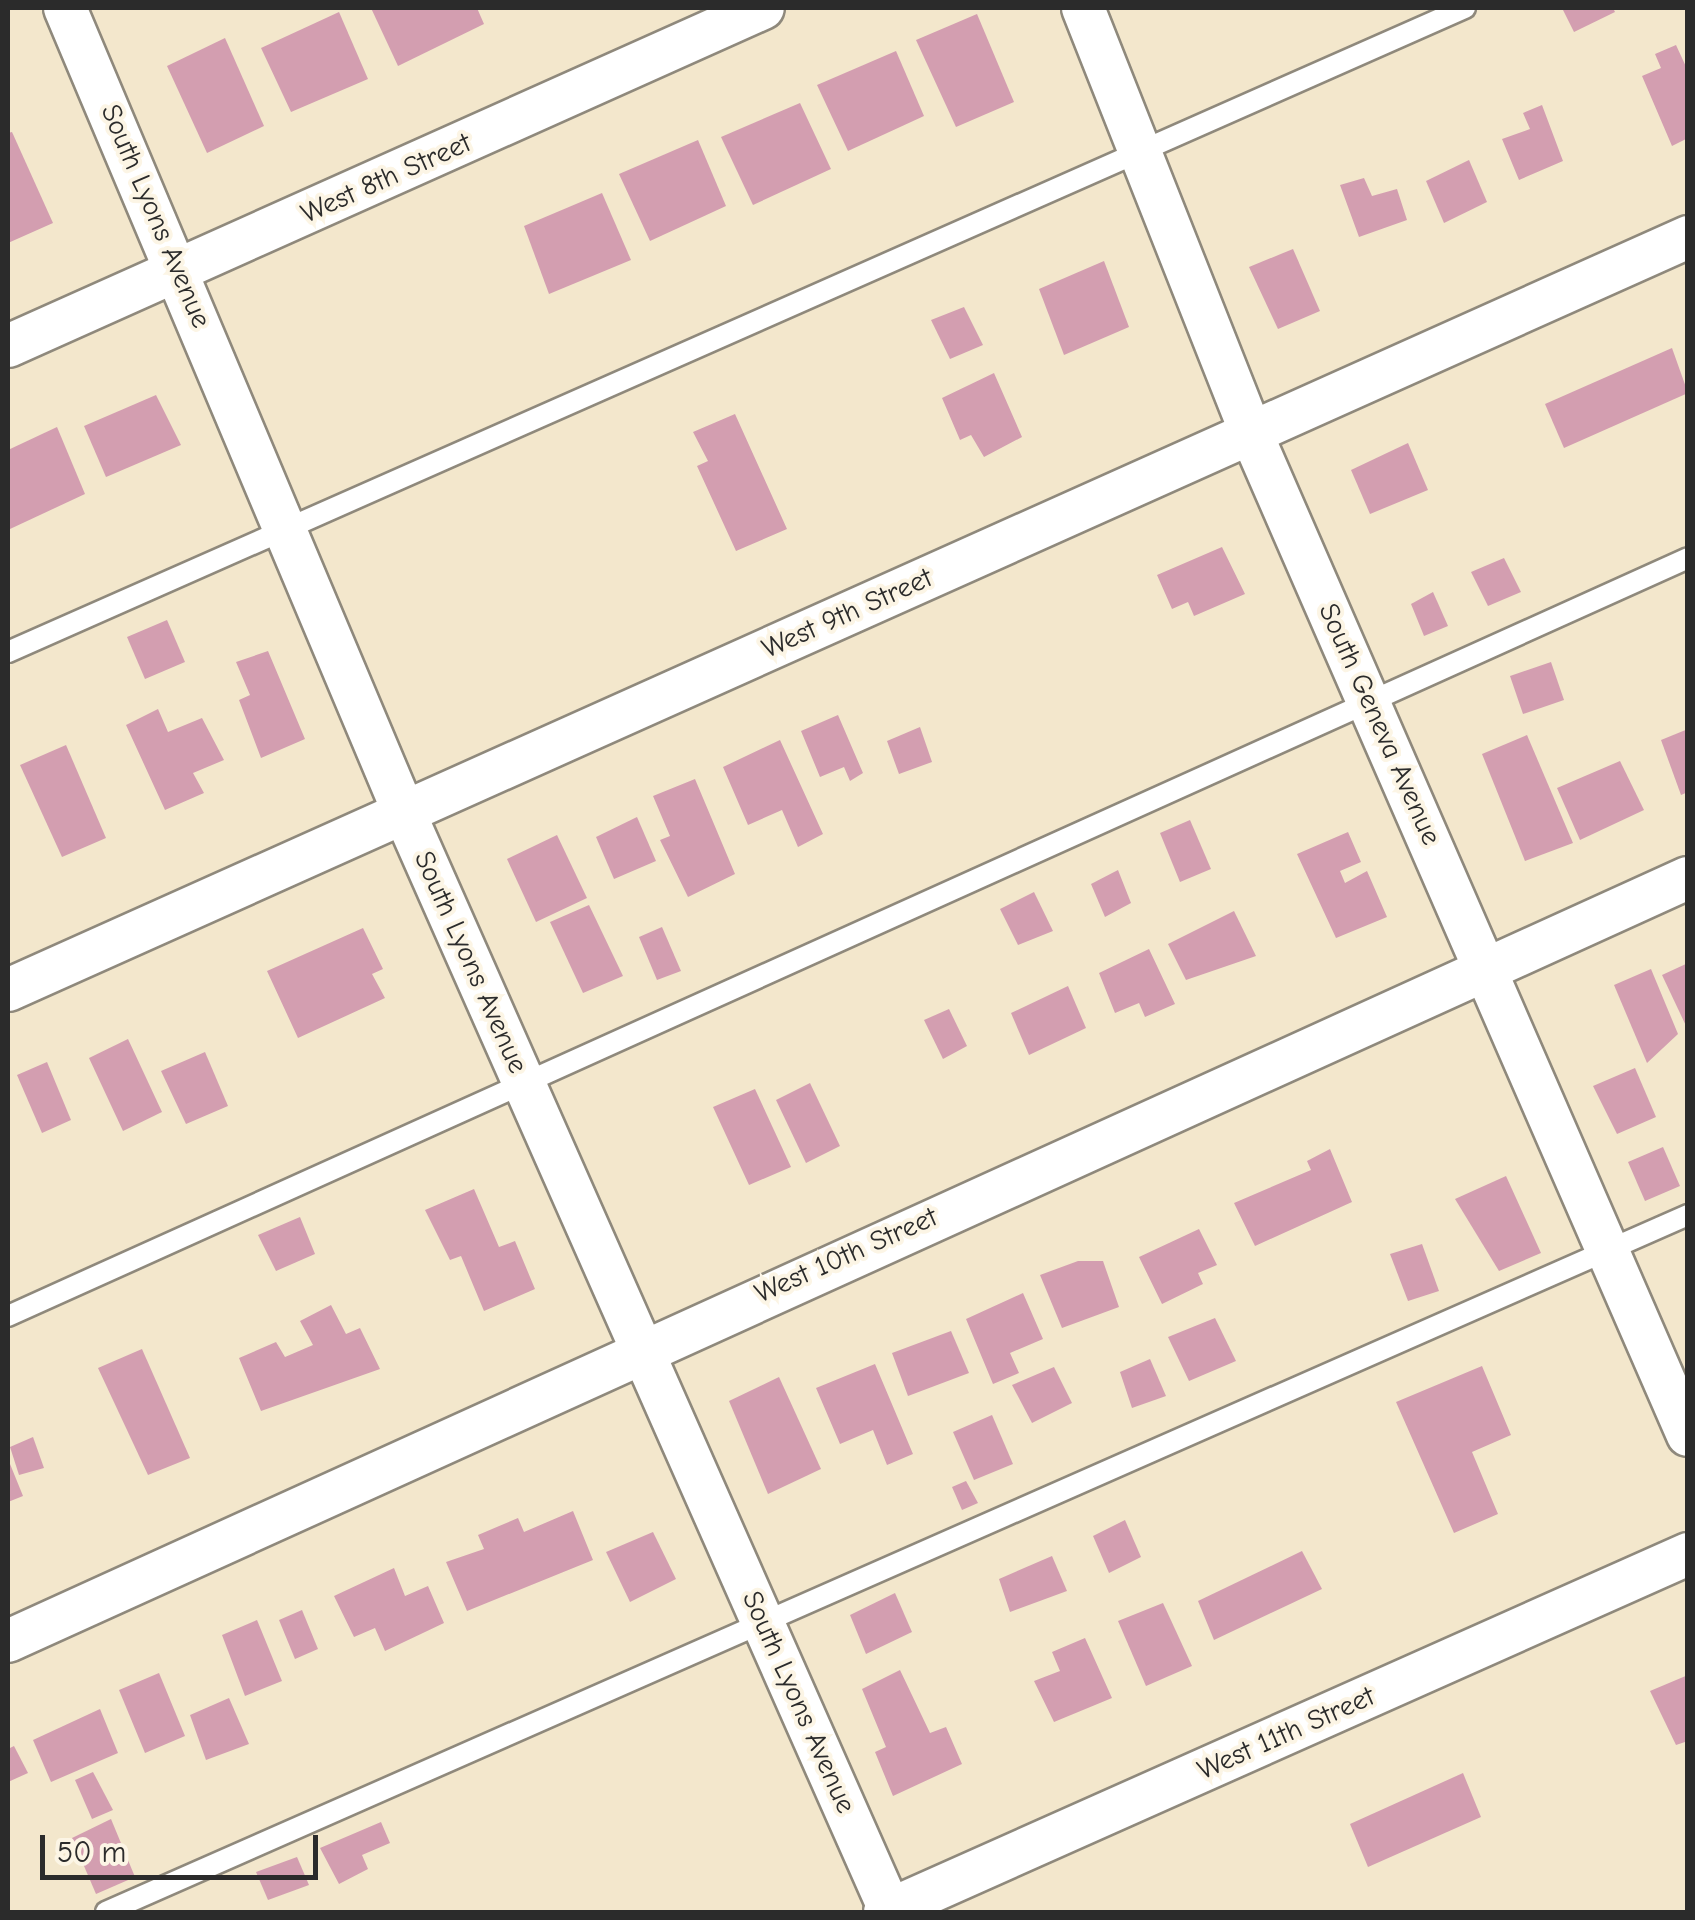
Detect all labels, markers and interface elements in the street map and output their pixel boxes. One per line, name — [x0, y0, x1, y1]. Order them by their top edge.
street label: South Lyons Avenue — [94, 99, 218, 333]
street label: West 8th Street — [296, 126, 476, 230]
street label: West 9th Street — [757, 560, 937, 666]
street label: South Geneva Avenue — [1312, 598, 1448, 850]
street label: South Lyons Avenue — [407, 846, 535, 1078]
street label: West 10th Street — [750, 1200, 942, 1310]
street label: South Lyons Avenue — [735, 1586, 863, 1818]
street label: West 11th Street — [1192, 1679, 1380, 1787]
scale bar — [45, 1815, 322, 1877]
text: 50 m — [57, 1835, 126, 1870]

